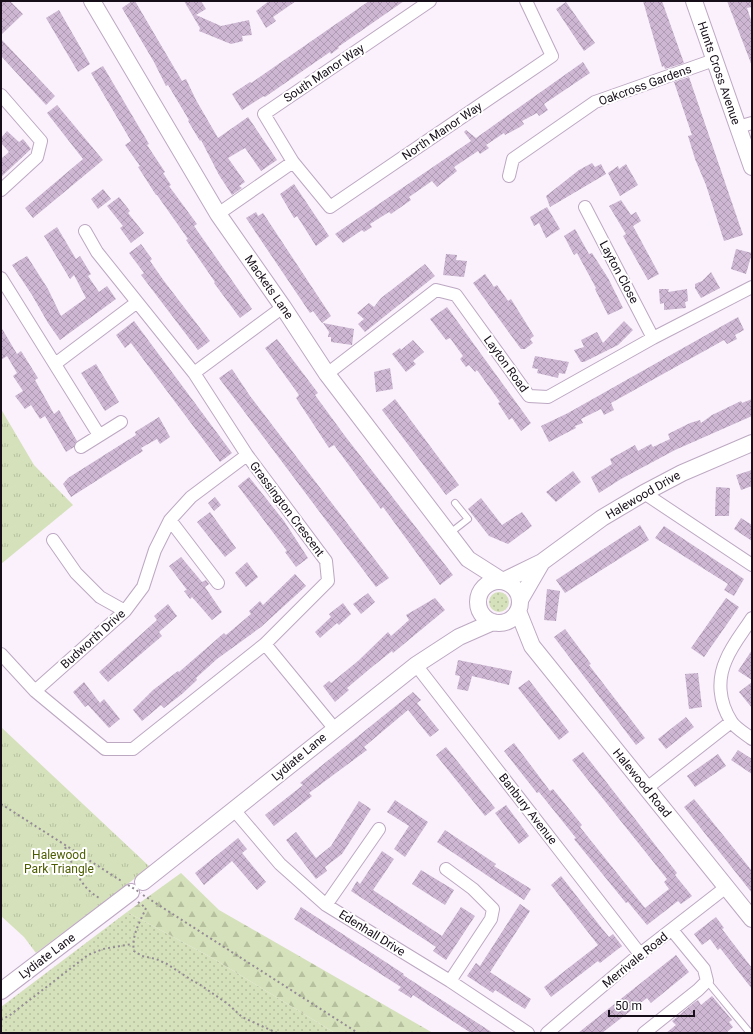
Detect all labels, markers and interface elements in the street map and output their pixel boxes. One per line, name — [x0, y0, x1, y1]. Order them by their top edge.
street label: Hunts Cross Avenue — [695, 20, 743, 126]
street label: South Manor Way — [281, 41, 367, 105]
street label: Oakcross Gardens — [597, 62, 693, 108]
street label: North Manor Way — [399, 99, 485, 163]
street label: Layton Close — [597, 238, 641, 306]
street label: Mackets Lane — [242, 252, 296, 322]
street label: Layton Road — [481, 333, 531, 395]
street label: Grassington Crescent — [247, 459, 327, 559]
street label: Halewood Drive — [603, 468, 683, 522]
street label: Budworth Drive — [58, 607, 128, 671]
street label: Lydiate Lane — [269, 730, 329, 784]
street label: Halewood Road — [610, 746, 674, 820]
street label: Banbury Avenue — [496, 771, 560, 847]
park label: Halewood Park Triangle — [24, 848, 94, 876]
street label: Edenhall Drive — [336, 907, 408, 959]
street label: Merrivale Road — [600, 929, 670, 991]
street label: Lydiate Lane — [16, 930, 78, 982]
scale bar — [609, 992, 694, 1018]
text: 50 m — [615, 999, 642, 1013]

